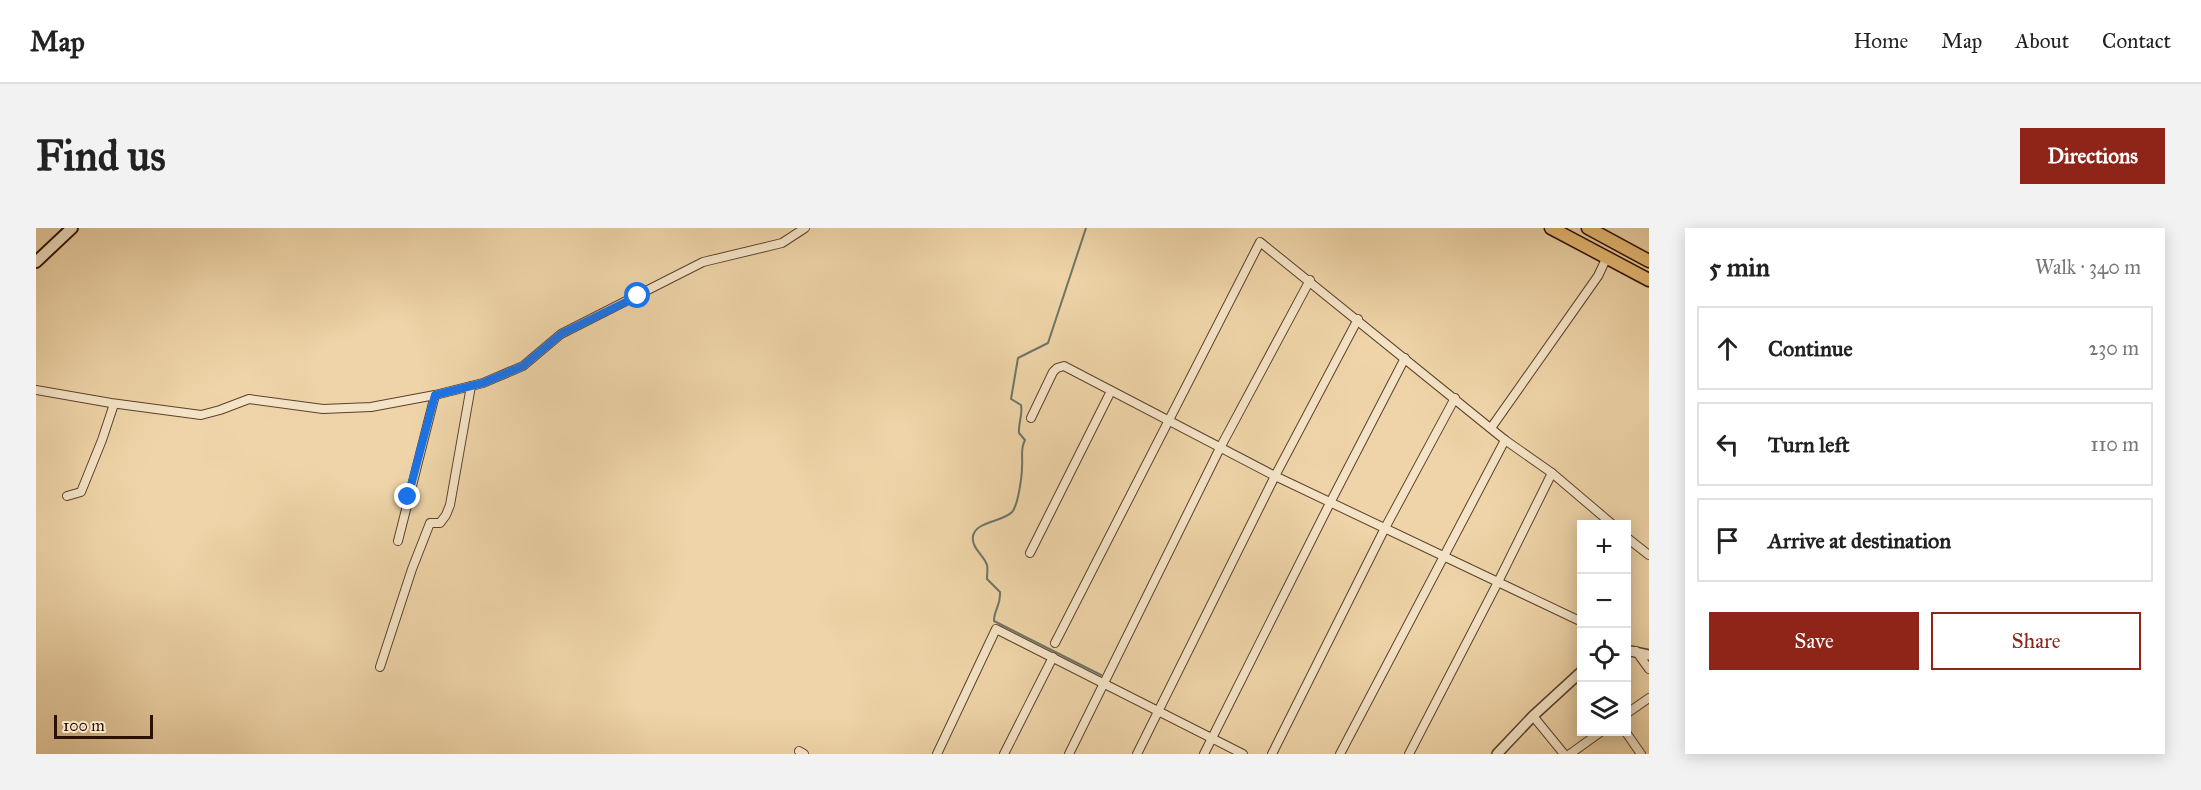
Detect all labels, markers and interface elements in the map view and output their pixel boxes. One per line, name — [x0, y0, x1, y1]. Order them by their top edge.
text: Map — [30, 24, 85, 59]
text: Home — [1853, 28, 1908, 54]
text: Map — [1941, 28, 1982, 54]
text: About — [2015, 28, 2069, 54]
text: Contact — [2102, 28, 2171, 54]
button: Directions — [2020, 128, 2165, 184]
text: Find us — [36, 130, 166, 182]
text: 5 min — [1709, 251, 1770, 283]
text: Walk · 340 m — [2035, 255, 2141, 279]
route start — [624, 282, 650, 308]
icon: ahead — [1711, 332, 1744, 365]
text: Continue — [1768, 335, 1853, 362]
text: 230 m — [2088, 336, 2139, 360]
icon: left — [1711, 428, 1744, 461]
text: Turn left — [1768, 431, 1850, 458]
text: 110 m — [2091, 432, 2139, 456]
route end — [394, 483, 420, 509]
map controls — [1577, 520, 1631, 736]
button: + — [1577, 520, 1631, 574]
icon: arrive — [1711, 524, 1744, 557]
text: Arrive at destination — [1768, 527, 1951, 554]
button: − — [1577, 574, 1631, 628]
button: Save — [1709, 612, 1919, 670]
button: Share — [1931, 612, 2141, 670]
button: locate — [1577, 628, 1631, 682]
button: layers — [1577, 682, 1631, 736]
scale bar — [54, 712, 153, 739]
text: 100 m — [63, 716, 105, 735]

